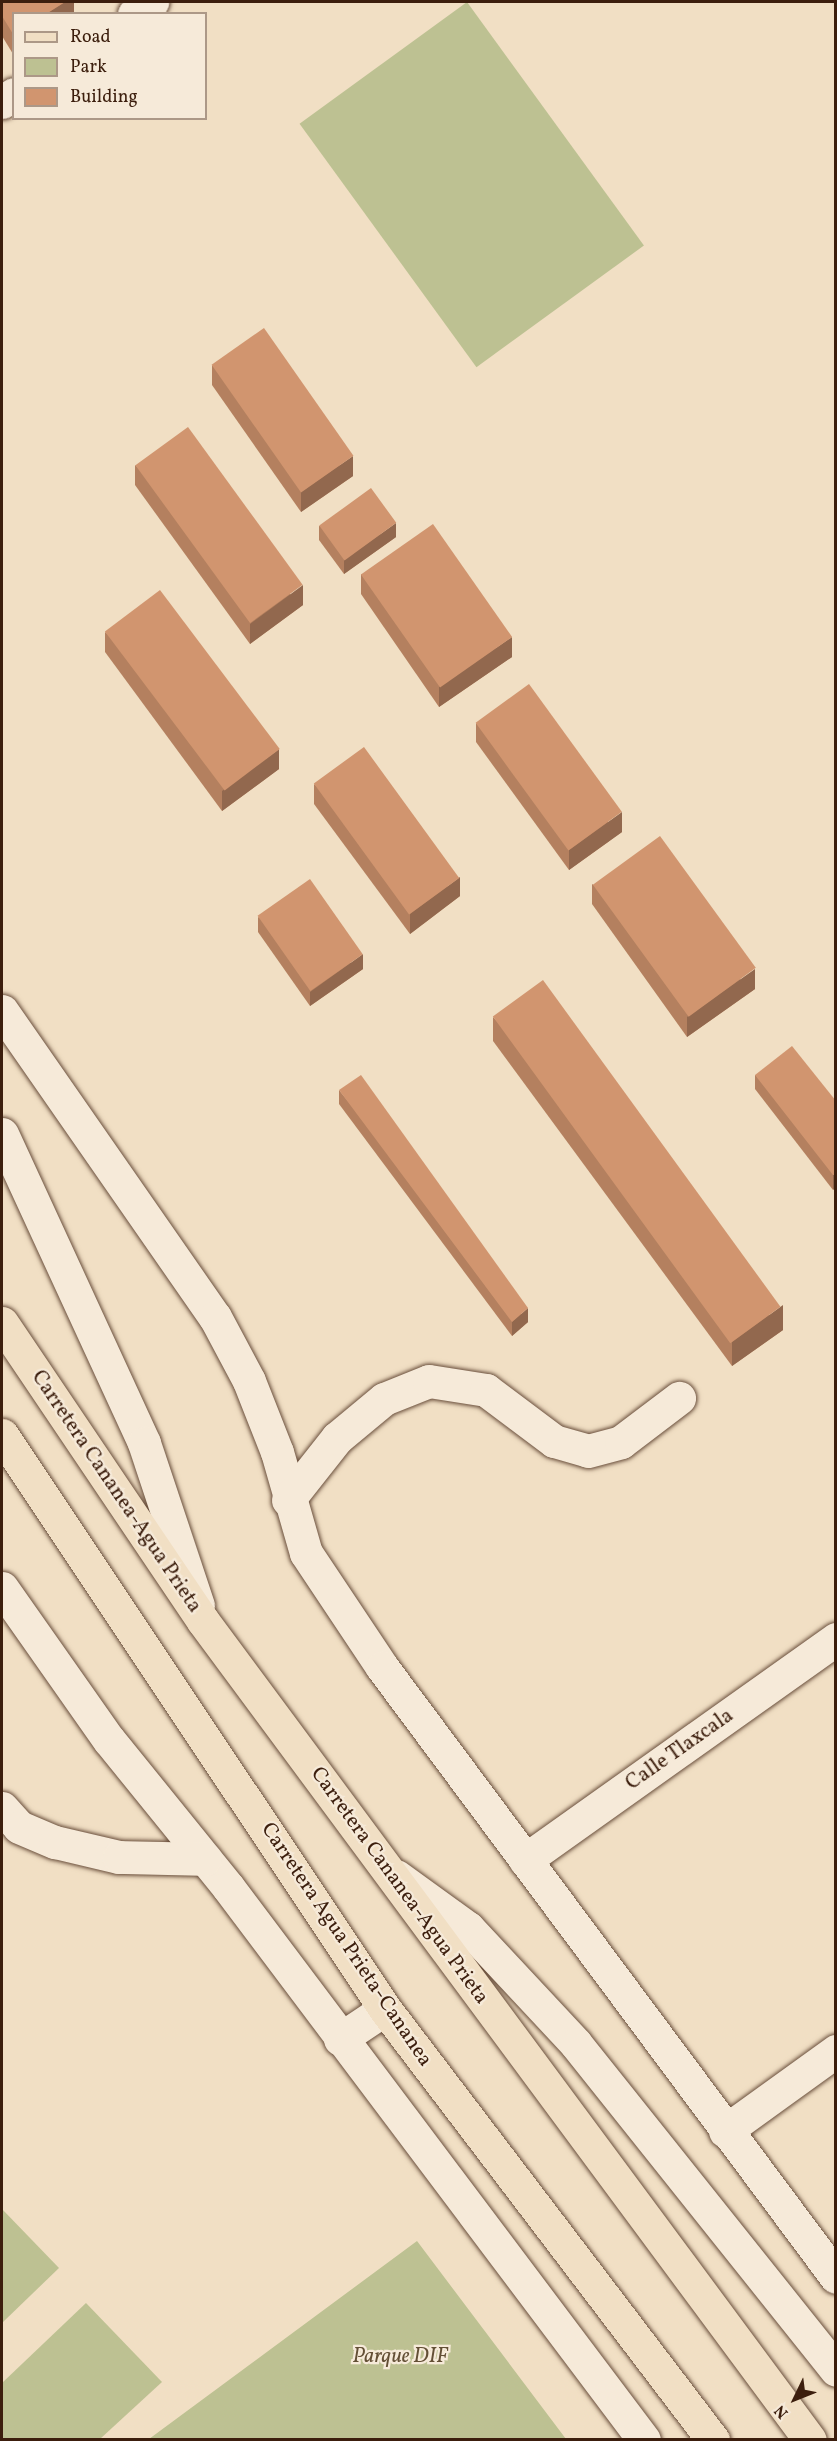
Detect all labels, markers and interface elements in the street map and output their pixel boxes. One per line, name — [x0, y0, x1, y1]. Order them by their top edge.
legend — [12, 12, 207, 120]
text: Road — [70, 25, 111, 50]
text: Park — [70, 55, 107, 80]
text: Building — [70, 85, 138, 110]
street label: Carretera Cananea-Agua Prieta — [25, 1366, 207, 1618]
street label: Calle Tlaxcala — [621, 1703, 739, 1797]
street label: Carretera Cananea-Agua Prieta — [304, 1762, 494, 2010]
street label: Carretera Agua Prieta-Cananea — [255, 1818, 437, 2072]
park label: Parque DIF — [352, 2344, 448, 2370]
north arrow — [765, 2369, 825, 2429]
text: N — [770, 2400, 794, 2423]

